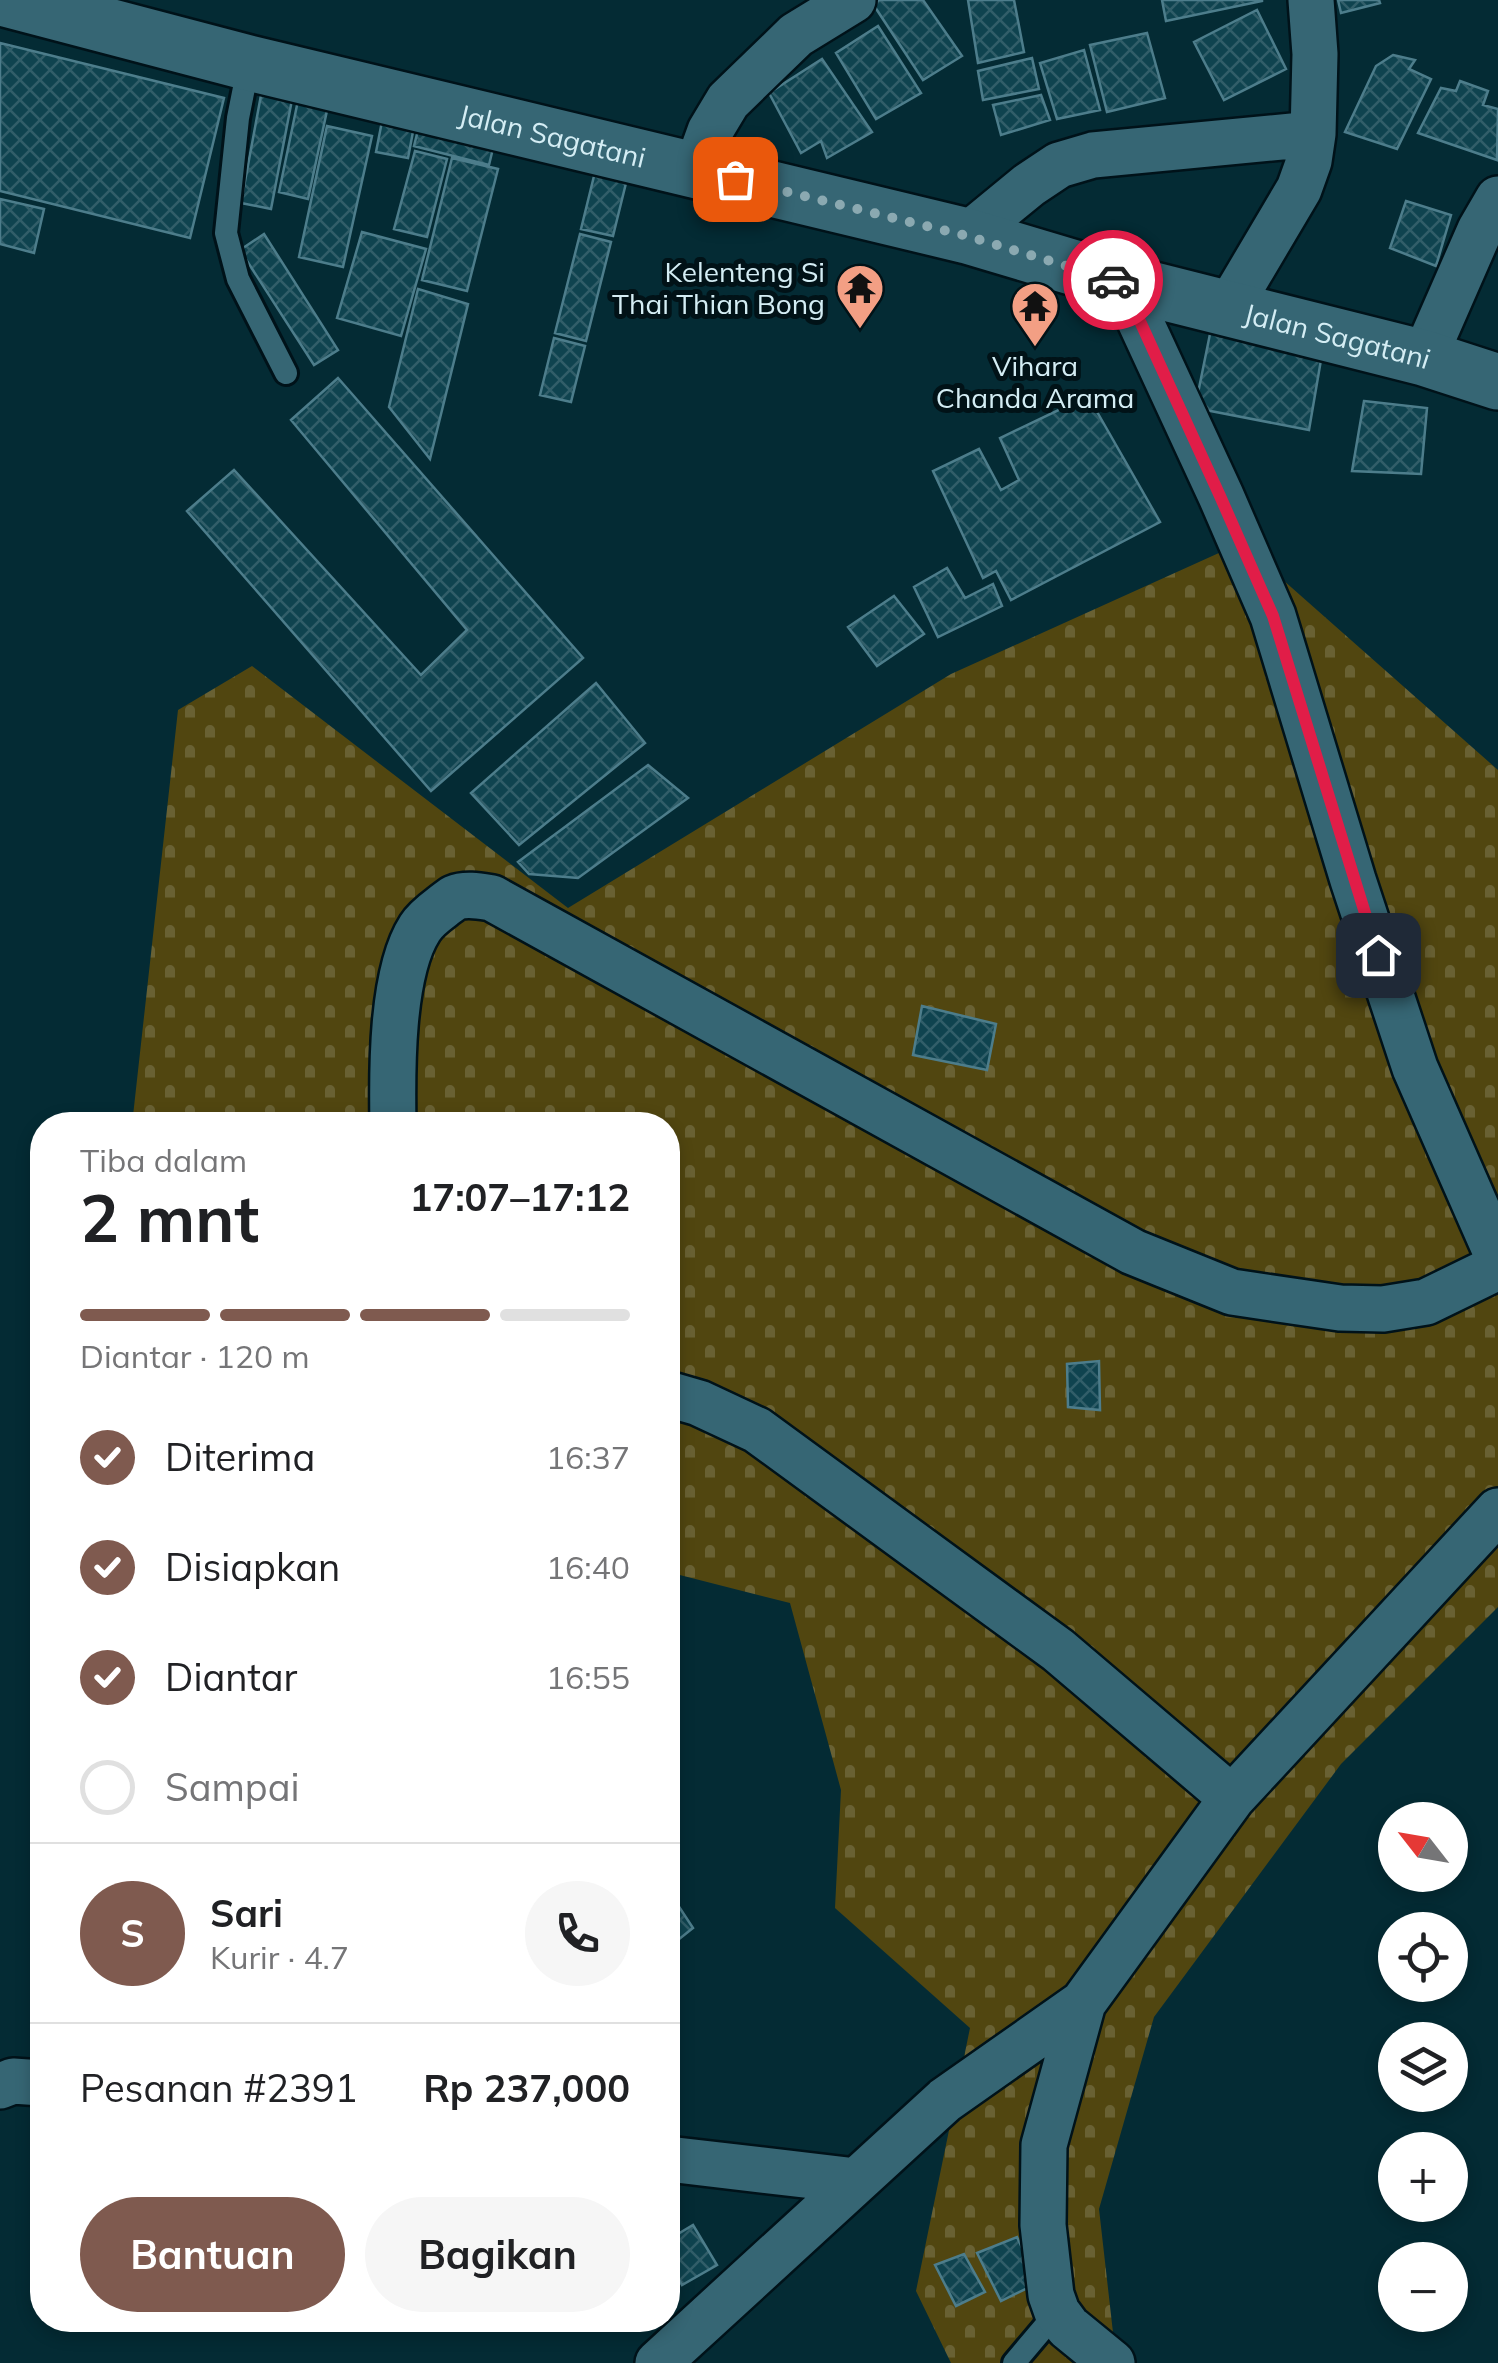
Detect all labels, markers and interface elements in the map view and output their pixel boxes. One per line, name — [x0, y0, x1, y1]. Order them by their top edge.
street label: Jalan Sagatani — [455, 96, 649, 175]
pin — [693, 137, 778, 222]
icon: bag — [708, 152, 763, 207]
courier — [1063, 230, 1163, 330]
icon: car — [1086, 253, 1141, 308]
place label: Kelenteng Si Thai Thian Bong — [612, 254, 825, 321]
temple icon: Kelenteng Si Thai Thian Bong — [834, 262, 886, 330]
temple icon: Vihara Chanda Arama — [1009, 280, 1061, 348]
street label: Jalan Sagatani — [1240, 295, 1435, 376]
place label: Vihara Chanda Arama — [936, 348, 1134, 415]
pin — [1336, 913, 1421, 998]
icon: home — [1351, 928, 1406, 983]
text: Tiba dalam — [80, 1140, 247, 1180]
text: 17:07–17:12 — [410, 1173, 630, 1221]
text: 2 mnt — [80, 1177, 259, 1258]
text: Diantar · 120 m — [80, 1336, 310, 1376]
icon: check — [80, 1430, 135, 1485]
text: Diterima — [165, 1433, 315, 1481]
text: 16:37 — [546, 1437, 630, 1477]
icon: check — [80, 1540, 135, 1595]
text: Disiapkan — [165, 1543, 340, 1591]
text: 16:40 — [546, 1547, 630, 1587]
icon: check — [80, 1650, 135, 1705]
text: Diantar — [165, 1653, 297, 1701]
text: 16:55 — [546, 1657, 630, 1697]
text: Sampai — [165, 1763, 299, 1811]
north arrow — [1378, 1802, 1468, 1892]
map controls — [1378, 1802, 1468, 2332]
button: phone — [525, 1881, 630, 1986]
text: Sari — [210, 1889, 283, 1937]
text: S — [120, 1909, 145, 1957]
button: locate — [1378, 1912, 1468, 2002]
text: Kurir · 4.7 — [210, 1937, 349, 1977]
button: layers — [1378, 2022, 1468, 2112]
text: Pesanan #2391 — [80, 2064, 357, 2112]
text: Rp 237,000 — [423, 2064, 630, 2112]
button: + — [1378, 2132, 1468, 2222]
button: Bantuan — [80, 2197, 345, 2312]
button: Bagikan — [365, 2197, 630, 2312]
button: − — [1378, 2242, 1468, 2332]

